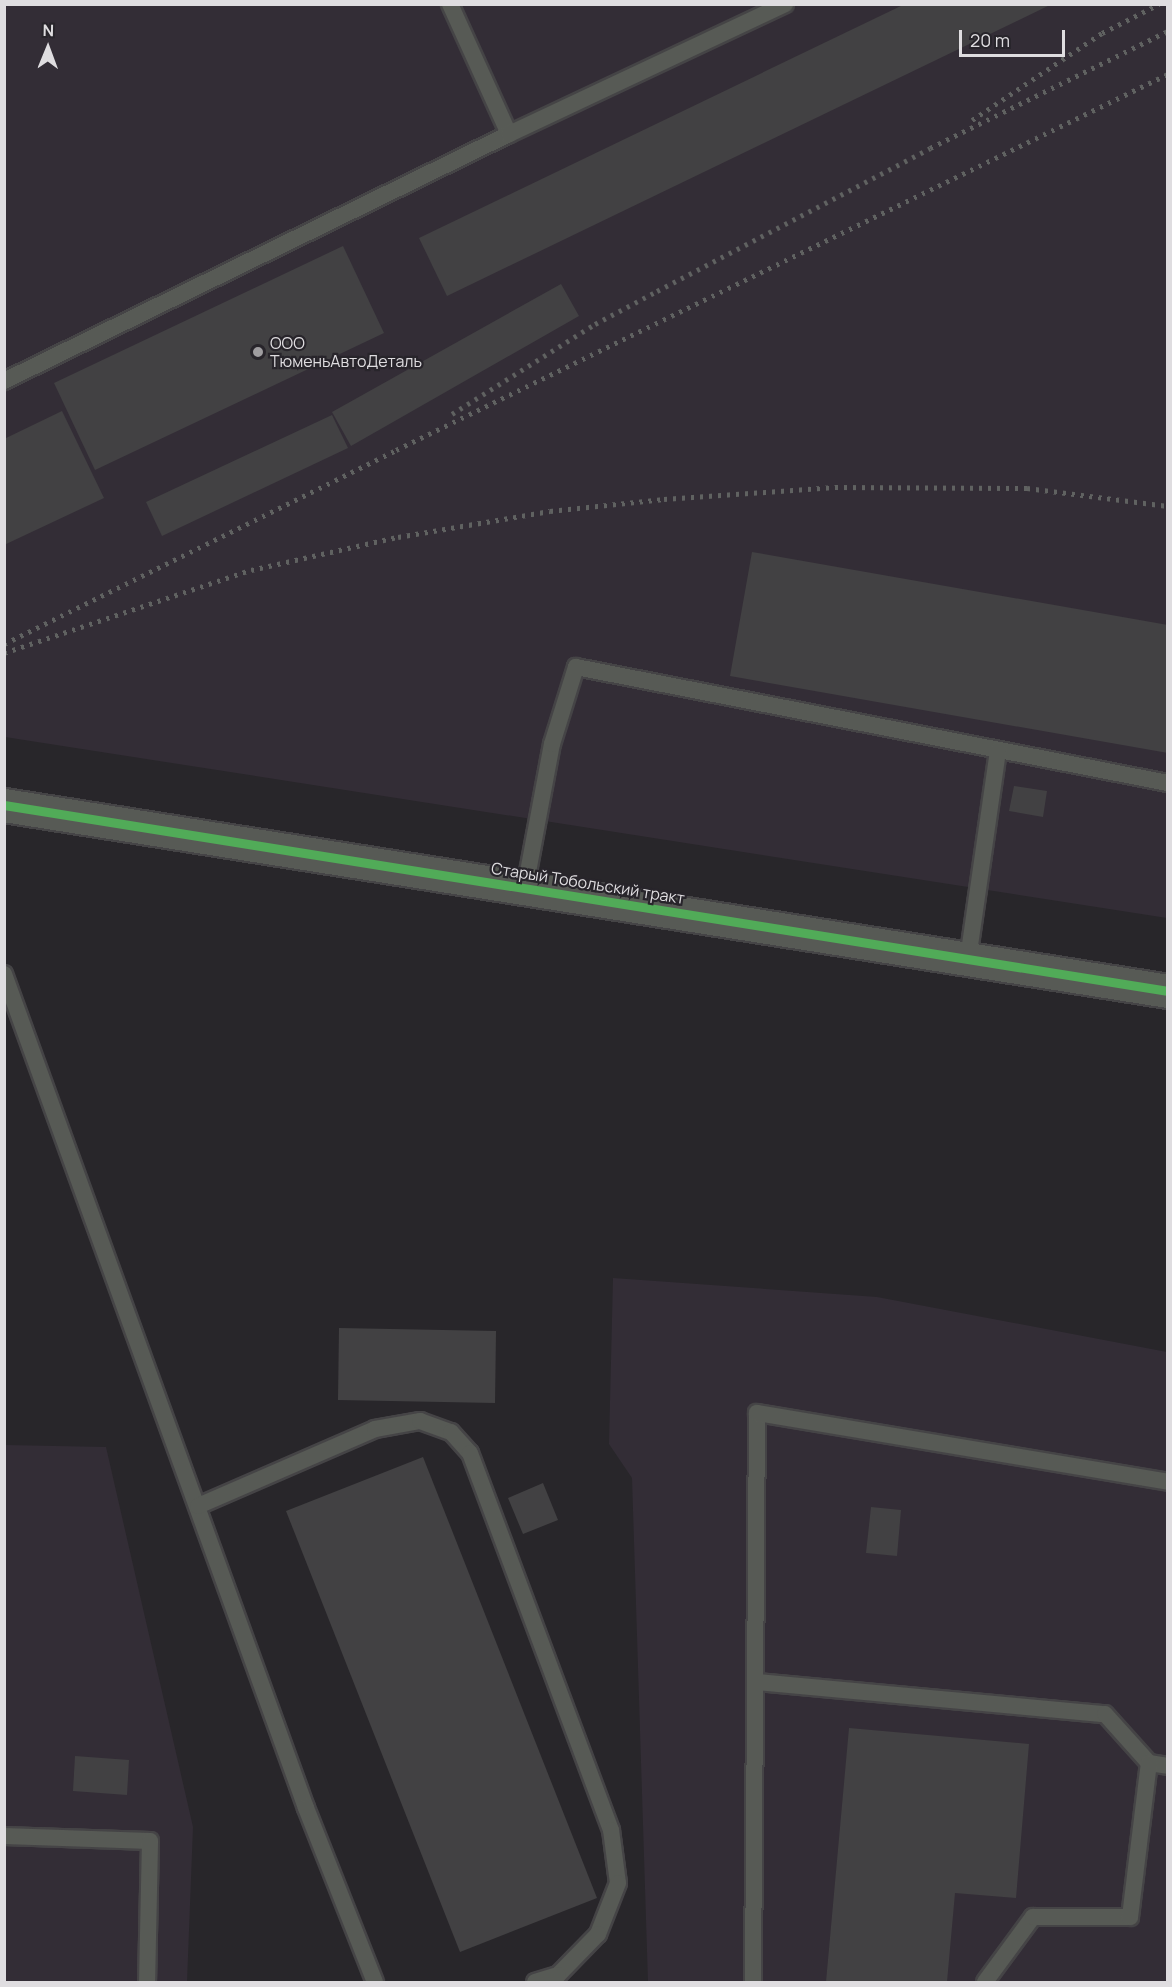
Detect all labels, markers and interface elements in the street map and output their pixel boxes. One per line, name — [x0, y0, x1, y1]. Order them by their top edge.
north arrow — [18, 18, 78, 78]
scale bar — [962, 18, 1068, 56]
text: N — [42, 19, 54, 41]
text: 20 m — [970, 28, 1010, 52]
place label: ООО ТюменьАвтоДеталь — [270, 333, 422, 371]
marker: ООО ТюменьАвтоДеталь — [251, 345, 265, 359]
street label: Старый Тобольский тракт — [490, 858, 686, 908]

